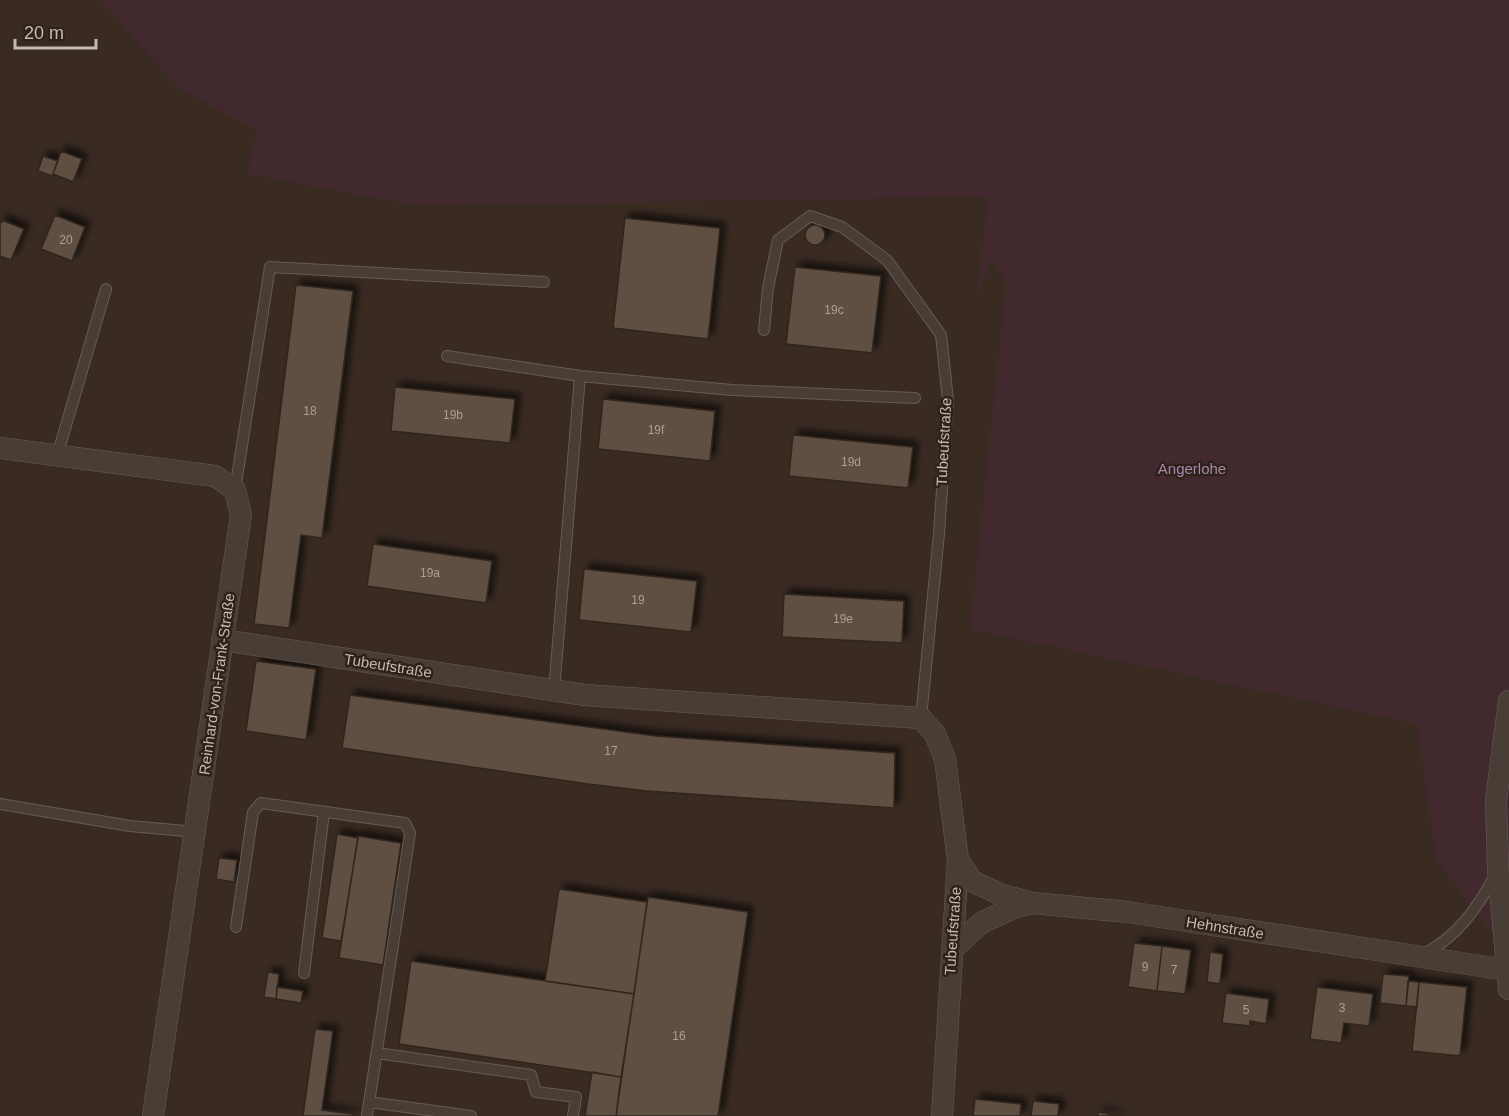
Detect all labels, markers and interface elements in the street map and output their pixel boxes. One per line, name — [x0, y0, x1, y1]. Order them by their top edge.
scale bar — [15, 12, 96, 50]
text: 20 m — [24, 23, 64, 43]
house number: 20 — [59, 233, 73, 247]
house number: 19c — [824, 303, 844, 317]
street label: Tubeufstraße — [933, 397, 954, 487]
house number: 18 — [303, 404, 317, 418]
house number: 19b — [443, 408, 463, 422]
house number: 19f — [648, 423, 665, 437]
house number: 19d — [841, 455, 861, 469]
park label: Angerlohe — [1158, 460, 1226, 477]
house number: 19a — [420, 566, 440, 580]
street label: Reinhard-von-Frank-Straße — [195, 592, 238, 776]
house number: 19 — [631, 593, 645, 607]
house number: 19e — [833, 612, 853, 626]
street label: Tubeufstraße — [343, 650, 433, 681]
house number: 17 — [604, 744, 618, 758]
street label: Tubeufstraße — [941, 886, 964, 976]
street label: Hehnstraße — [1185, 913, 1265, 942]
house number: 9 — [1142, 960, 1149, 974]
house number: 7 — [1171, 963, 1178, 977]
house number: 3 — [1339, 1001, 1346, 1015]
house number: 5 — [1243, 1003, 1250, 1017]
house number: 16 — [672, 1029, 686, 1043]

